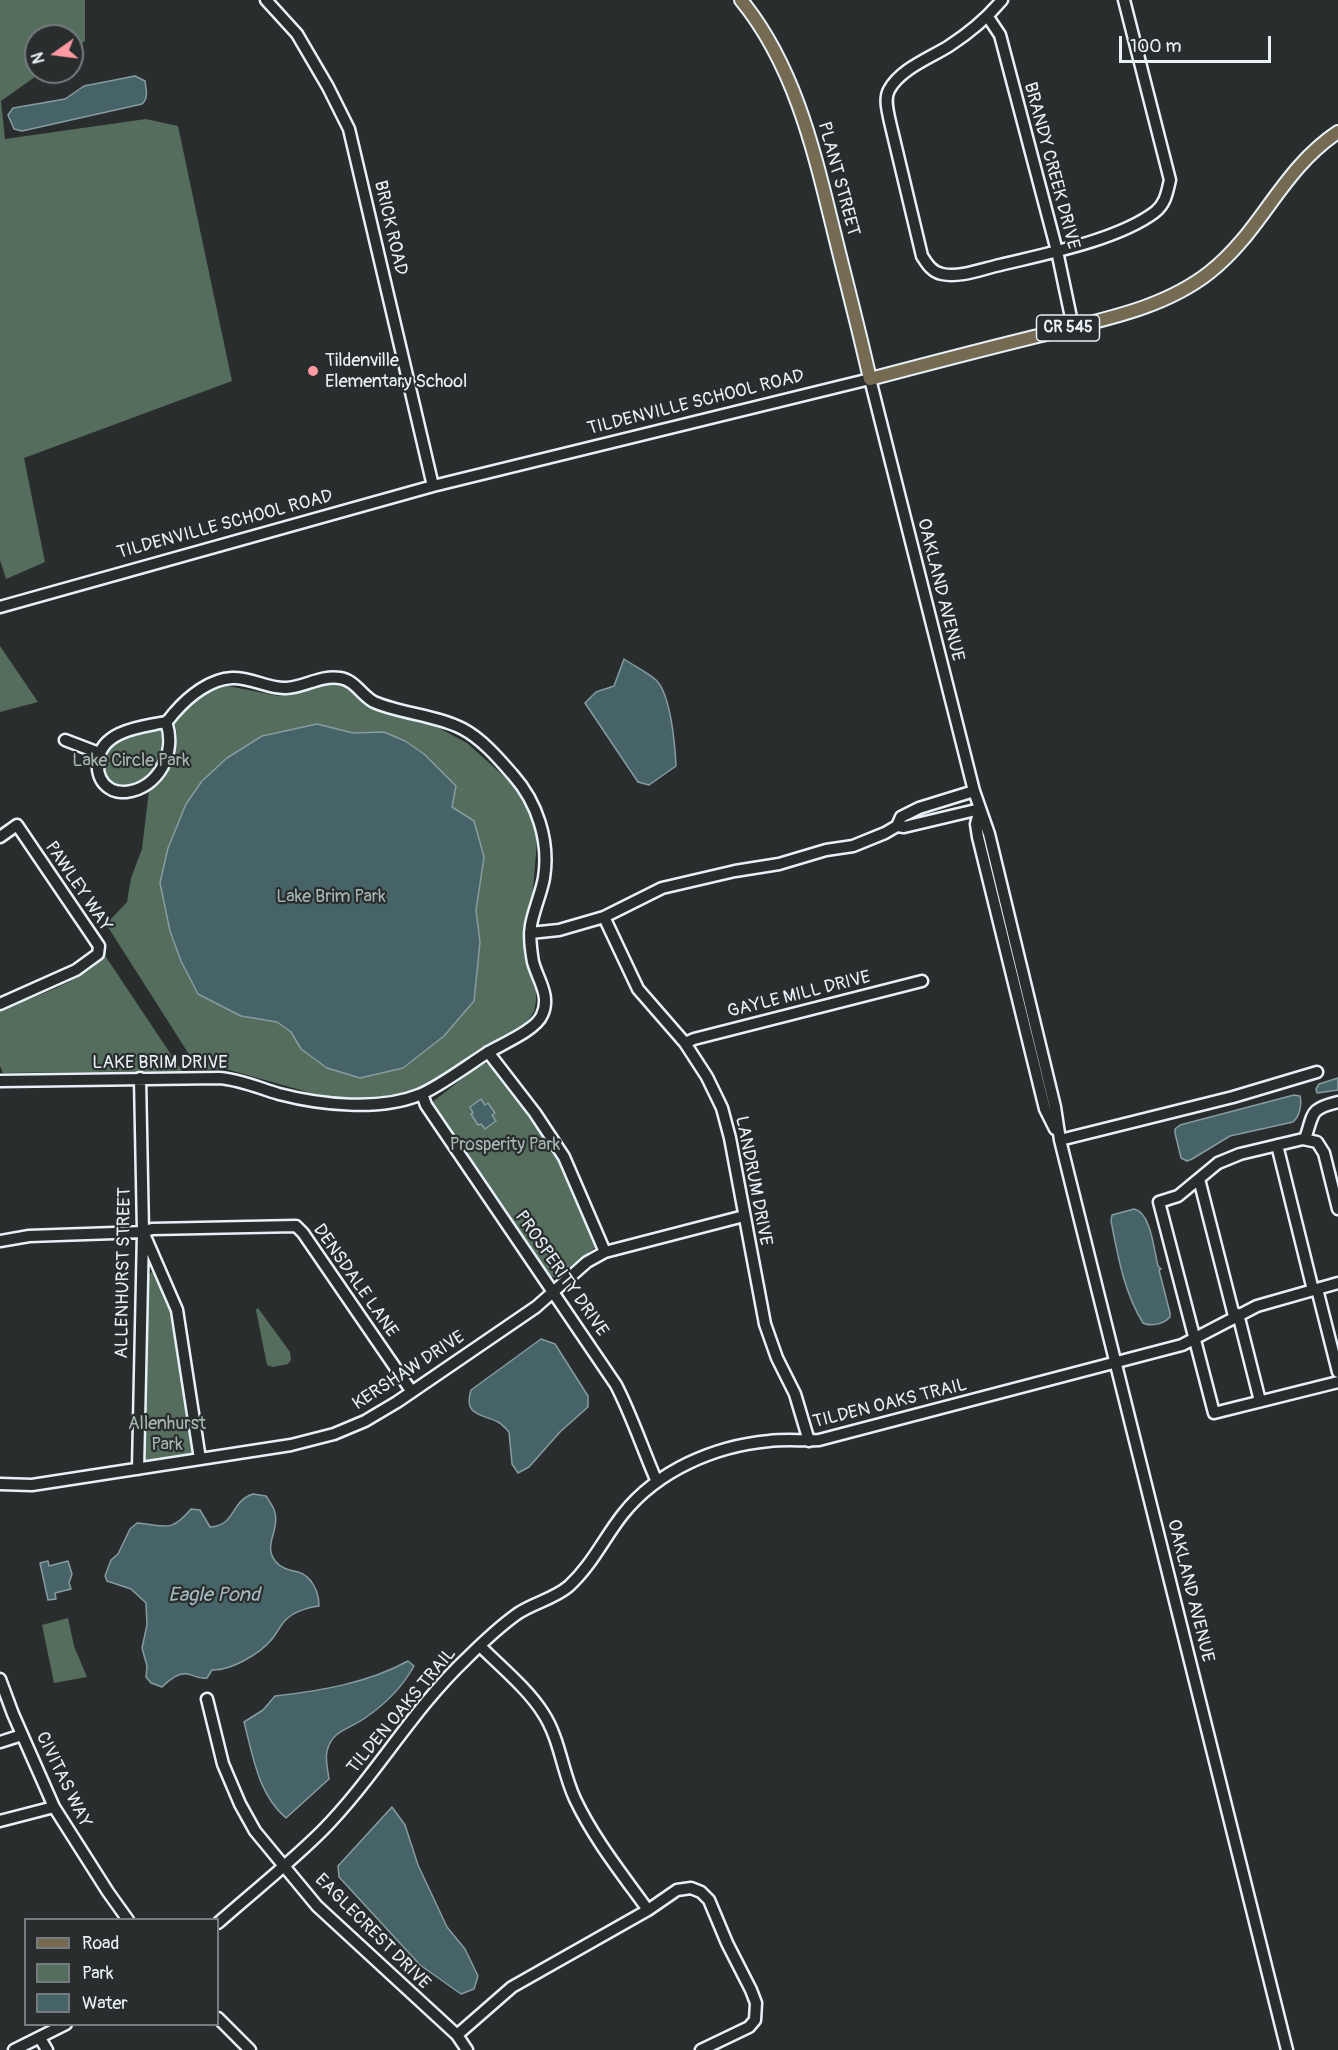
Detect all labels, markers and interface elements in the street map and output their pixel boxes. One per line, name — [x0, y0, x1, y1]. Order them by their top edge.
north arrow — [24, 24, 84, 84]
scale bar — [1122, 24, 1274, 62]
text: 100 m — [1130, 35, 1182, 58]
text: N — [27, 50, 49, 66]
street label: BRANDY CREEK DRIVE — [1018, 80, 1084, 252]
street label: PLANT STREET — [812, 119, 864, 239]
street label: BRICK ROAD — [369, 179, 411, 277]
road number: CR 545 — [1036, 315, 1100, 341]
place label: Tildenville Elementary School — [325, 350, 467, 392]
marker: Tildenville Elementary School — [306, 364, 320, 378]
street label: TILDENVILLE SCHOOL ROAD — [585, 366, 807, 440]
street label: TILDENVILLE SCHOOL ROAD — [115, 486, 335, 564]
street label: OAKLAND AVENUE — [912, 516, 968, 664]
park label: Lake Circle Park — [72, 750, 190, 772]
street label: PAWLEY WAY — [40, 838, 116, 936]
park label: Lake Brim Park — [276, 886, 386, 908]
street label: GAYLE MILL DRIVE — [725, 967, 873, 1023]
street label: LAKE BRIM DRIVE — [92, 1052, 228, 1074]
street label: LANDRUM DRIVE — [730, 1114, 776, 1248]
park label: Prosperity Park — [450, 1134, 560, 1156]
street label: ALLENHURST STREET — [112, 1187, 136, 1359]
street label: PROSPERITY DRIVE — [510, 1207, 612, 1341]
street label: DENSDALE LANE — [308, 1220, 402, 1342]
street label: KERSHAW DRIVE — [349, 1327, 469, 1415]
street label: TILDEN OAKS TRAIL — [811, 1374, 969, 1434]
park label: Allenhurst Park — [128, 1413, 206, 1456]
street label: OAKLAND AVENUE — [1162, 1517, 1218, 1665]
water label: Eagle Pond — [168, 1584, 260, 1608]
street label: TILDEN OAKS TRAIL — [343, 1644, 461, 1778]
street label: CIVITAS WAY — [30, 1729, 96, 1831]
street label: EAGLECREST DRIVE — [310, 1870, 434, 1994]
legend — [24, 1918, 219, 2026]
text: Road — [82, 1932, 119, 1955]
text: Park — [82, 1962, 114, 1985]
text: Water — [82, 1992, 128, 2015]

